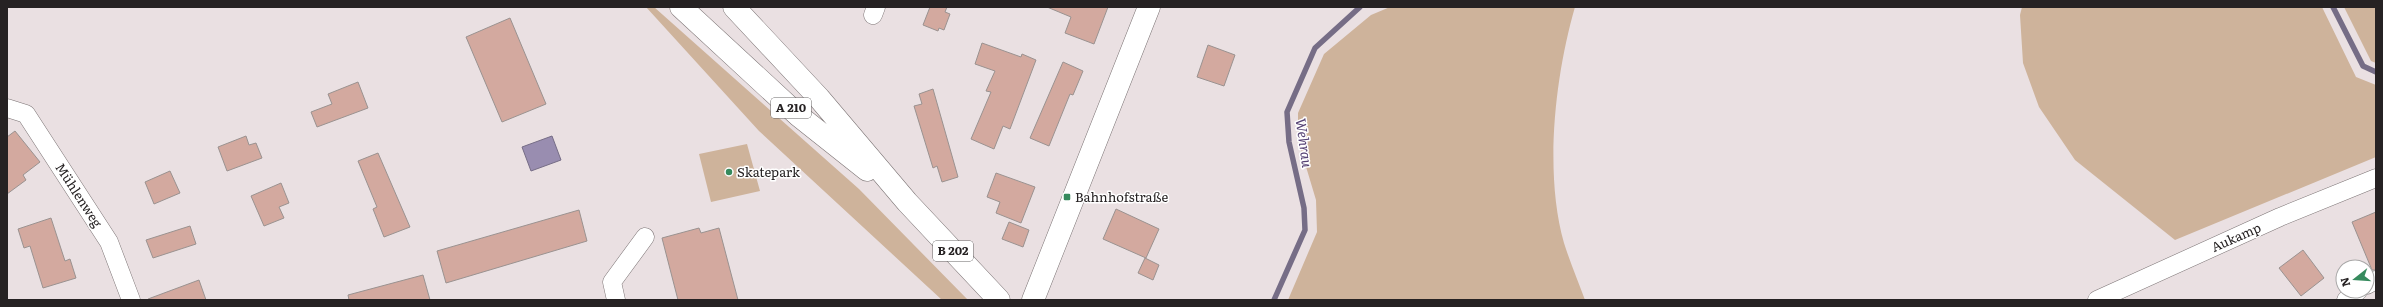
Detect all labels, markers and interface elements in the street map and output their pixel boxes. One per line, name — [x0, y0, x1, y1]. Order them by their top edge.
road number: A 210 — [771, 98, 811, 118]
water label: Wehrau — [1292, 117, 1318, 170]
street label: Mühlenweg — [51, 159, 108, 231]
place label: Skatepark — [737, 162, 801, 181]
marker: Skatepark — [724, 167, 734, 177]
place label: Bahnhofstraße — [1075, 187, 1168, 206]
marker: Bahnhofstraße — [1062, 192, 1072, 202]
street label: Aukamp — [2208, 217, 2264, 256]
road number: B 202 — [933, 241, 973, 261]
north arrow — [2335, 259, 2375, 299]
text: N — [2335, 275, 2353, 289]

